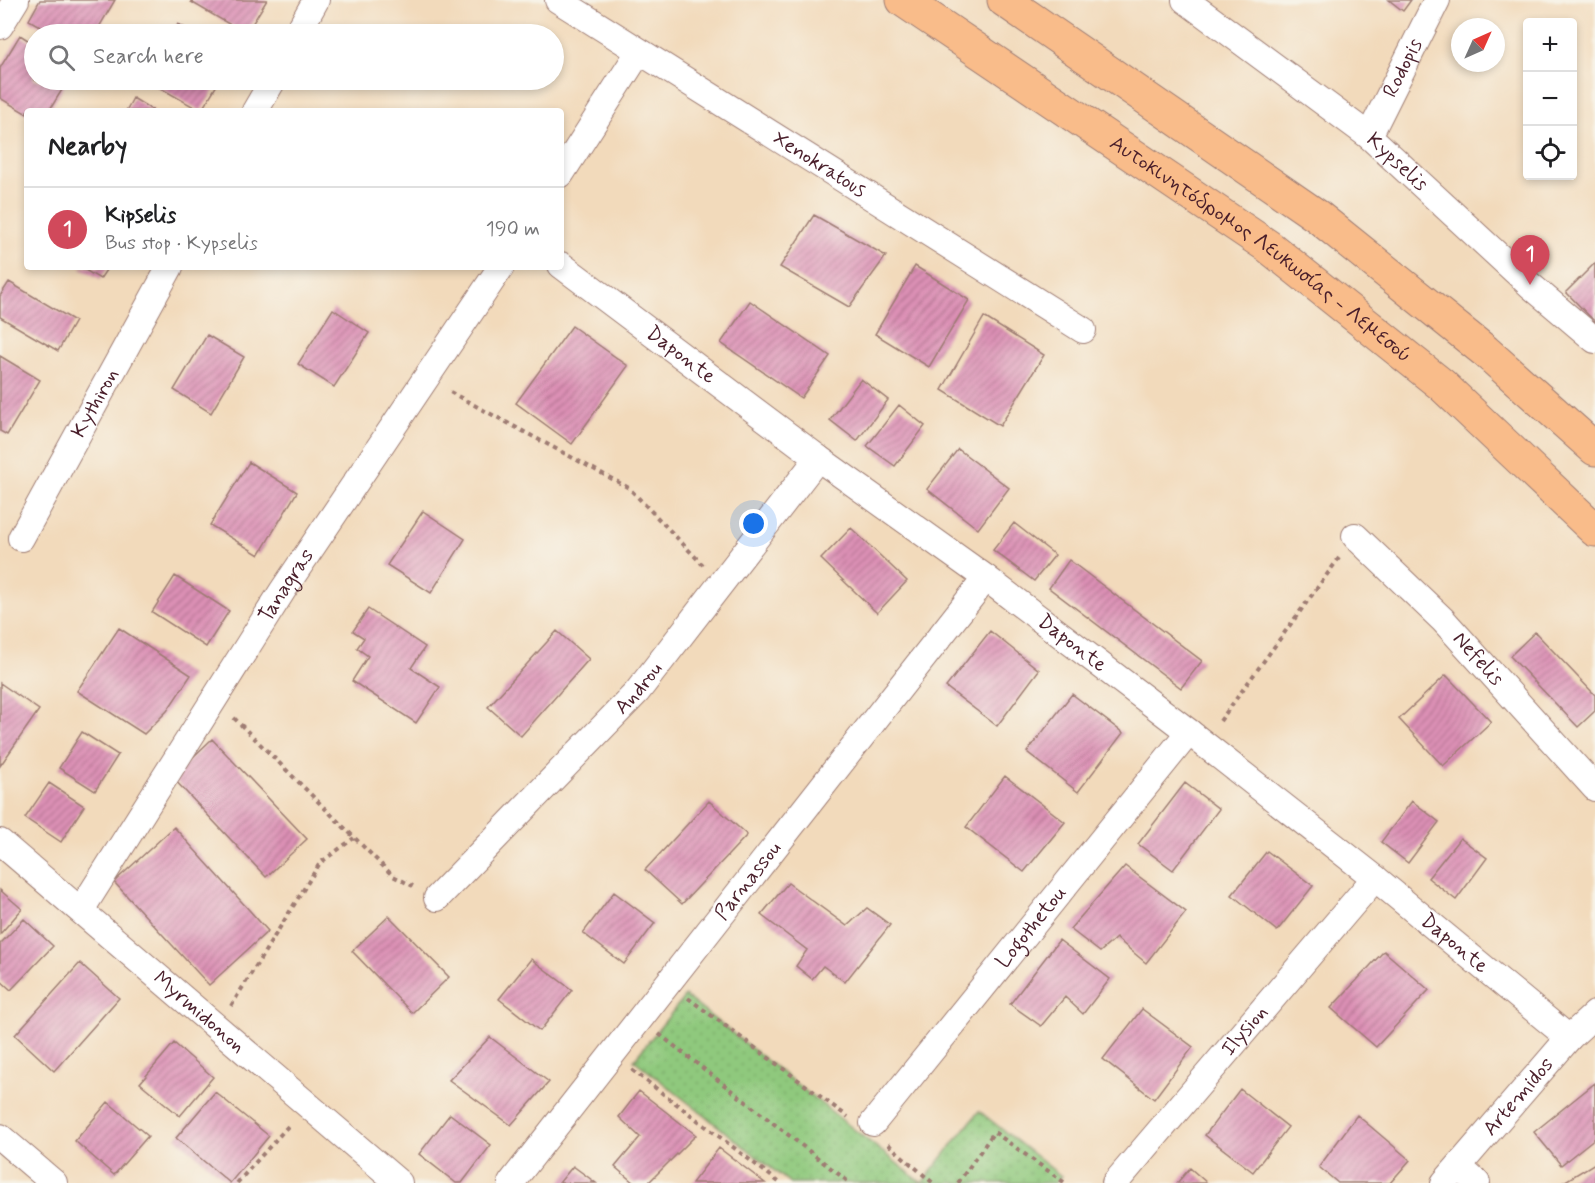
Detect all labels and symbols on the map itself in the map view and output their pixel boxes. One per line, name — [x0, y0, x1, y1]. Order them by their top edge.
north arrow — [1451, 18, 1505, 72]
street label: Rodopis — [1376, 34, 1430, 102]
street label: Xenokratous — [768, 125, 872, 204]
street label: Kypselis — [1360, 126, 1434, 198]
street label: Αυτοκινητόδρομος Λευκωσίας - Λεμεσού — [1104, 129, 1417, 369]
pin: 1 — [1510, 236, 1550, 285]
street label: Daponte — [640, 320, 722, 391]
street label: Kythiron — [65, 363, 126, 443]
your location — [739, 509, 768, 538]
street label: Tanagras — [252, 543, 321, 628]
street label: Daponte — [1032, 608, 1113, 679]
street label: Nefelis — [1446, 626, 1510, 692]
street label: Androu — [608, 656, 669, 721]
street label: Parnassou — [708, 836, 788, 926]
street label: Logothetou — [989, 880, 1073, 974]
street label: Daponte — [1414, 907, 1494, 980]
street label: Myrmidonon — [147, 965, 251, 1060]
street label: Ilysion — [1215, 999, 1275, 1062]
street label: Artemidos — [1477, 1051, 1560, 1142]

